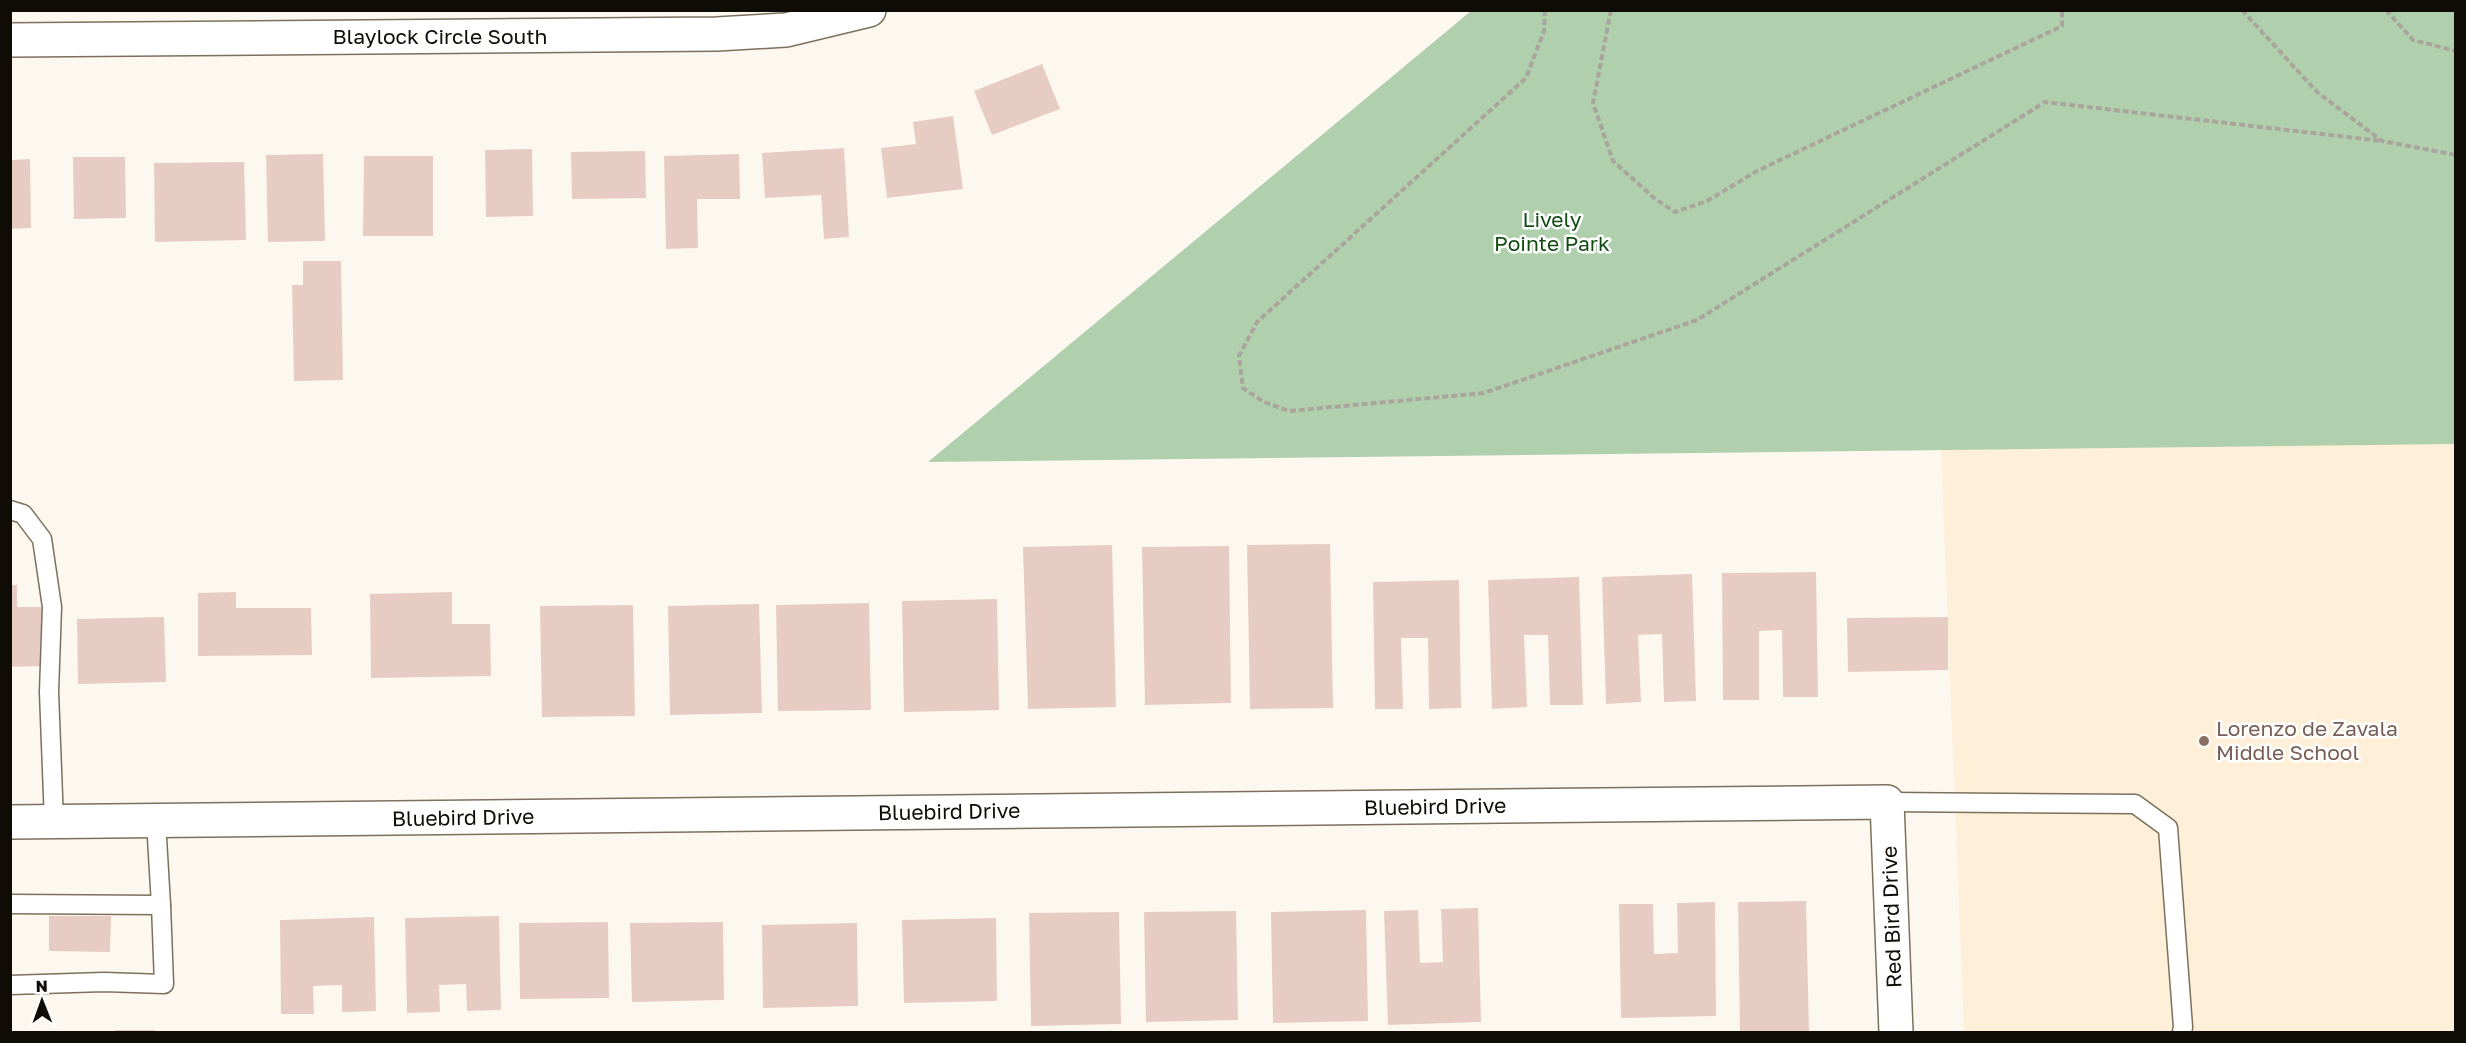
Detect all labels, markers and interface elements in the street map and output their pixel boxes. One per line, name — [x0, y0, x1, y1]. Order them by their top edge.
street label: Blaylock Circle South — [333, 23, 548, 49]
park label: Lively Pointe Park — [1494, 206, 1610, 256]
place label: Lorenzo de Zavala Middle School — [2216, 715, 2398, 765]
marker: Lorenzo de Zavala Middle School — [2197, 734, 2211, 748]
street label: Bluebird Drive — [1364, 792, 1506, 820]
street label: Bluebird Drive — [878, 797, 1020, 825]
street label: Bluebird Drive — [392, 803, 534, 831]
street label: Red Bird Drive — [1876, 845, 1906, 989]
north arrow — [12, 971, 72, 1031]
text: N — [35, 976, 48, 996]

